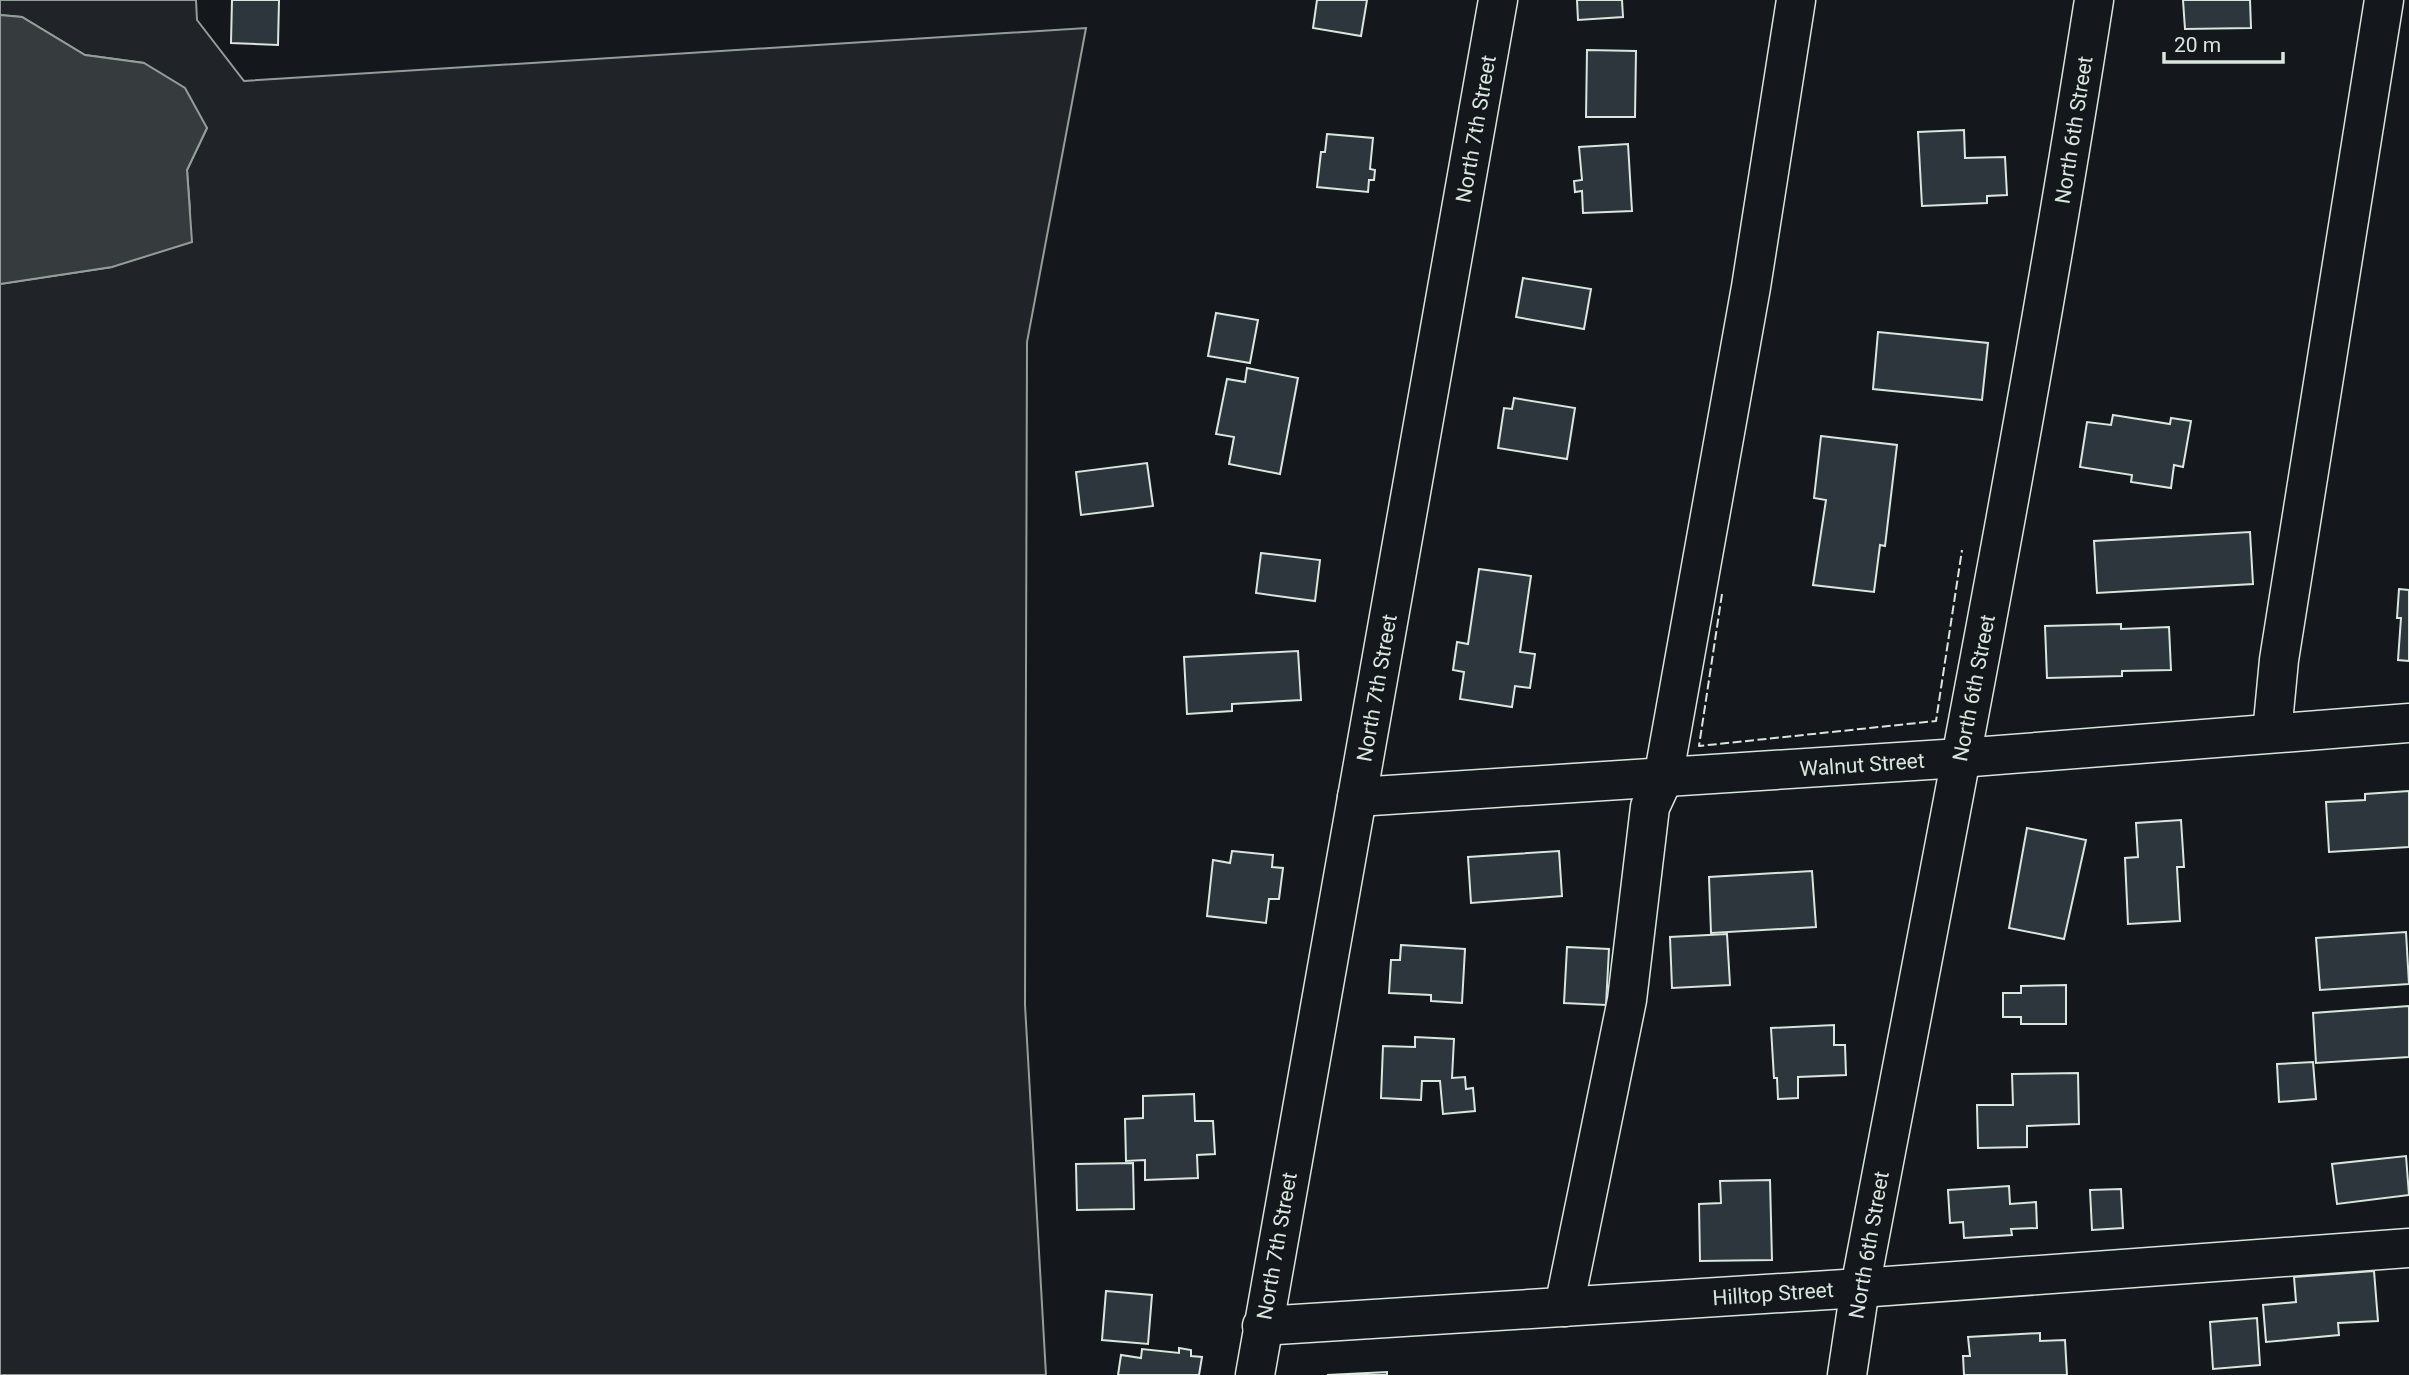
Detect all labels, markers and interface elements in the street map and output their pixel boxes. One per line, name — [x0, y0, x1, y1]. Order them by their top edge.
scale bar — [2164, 21, 2283, 65]
text: 20 m — [2174, 33, 2221, 57]
street label: North 7th Street — [1451, 53, 1501, 204]
street label: North 6th Street — [2050, 54, 2098, 206]
street label: North 7th Street — [1352, 612, 1402, 763]
street label: North 6th Street — [1948, 612, 2000, 763]
street label: Walnut Street — [1799, 749, 1926, 781]
street label: North 6th Street — [1844, 1169, 1894, 1320]
street label: North 7th Street — [1252, 1170, 1302, 1321]
street label: Hilltop Street — [1712, 1278, 1834, 1310]

